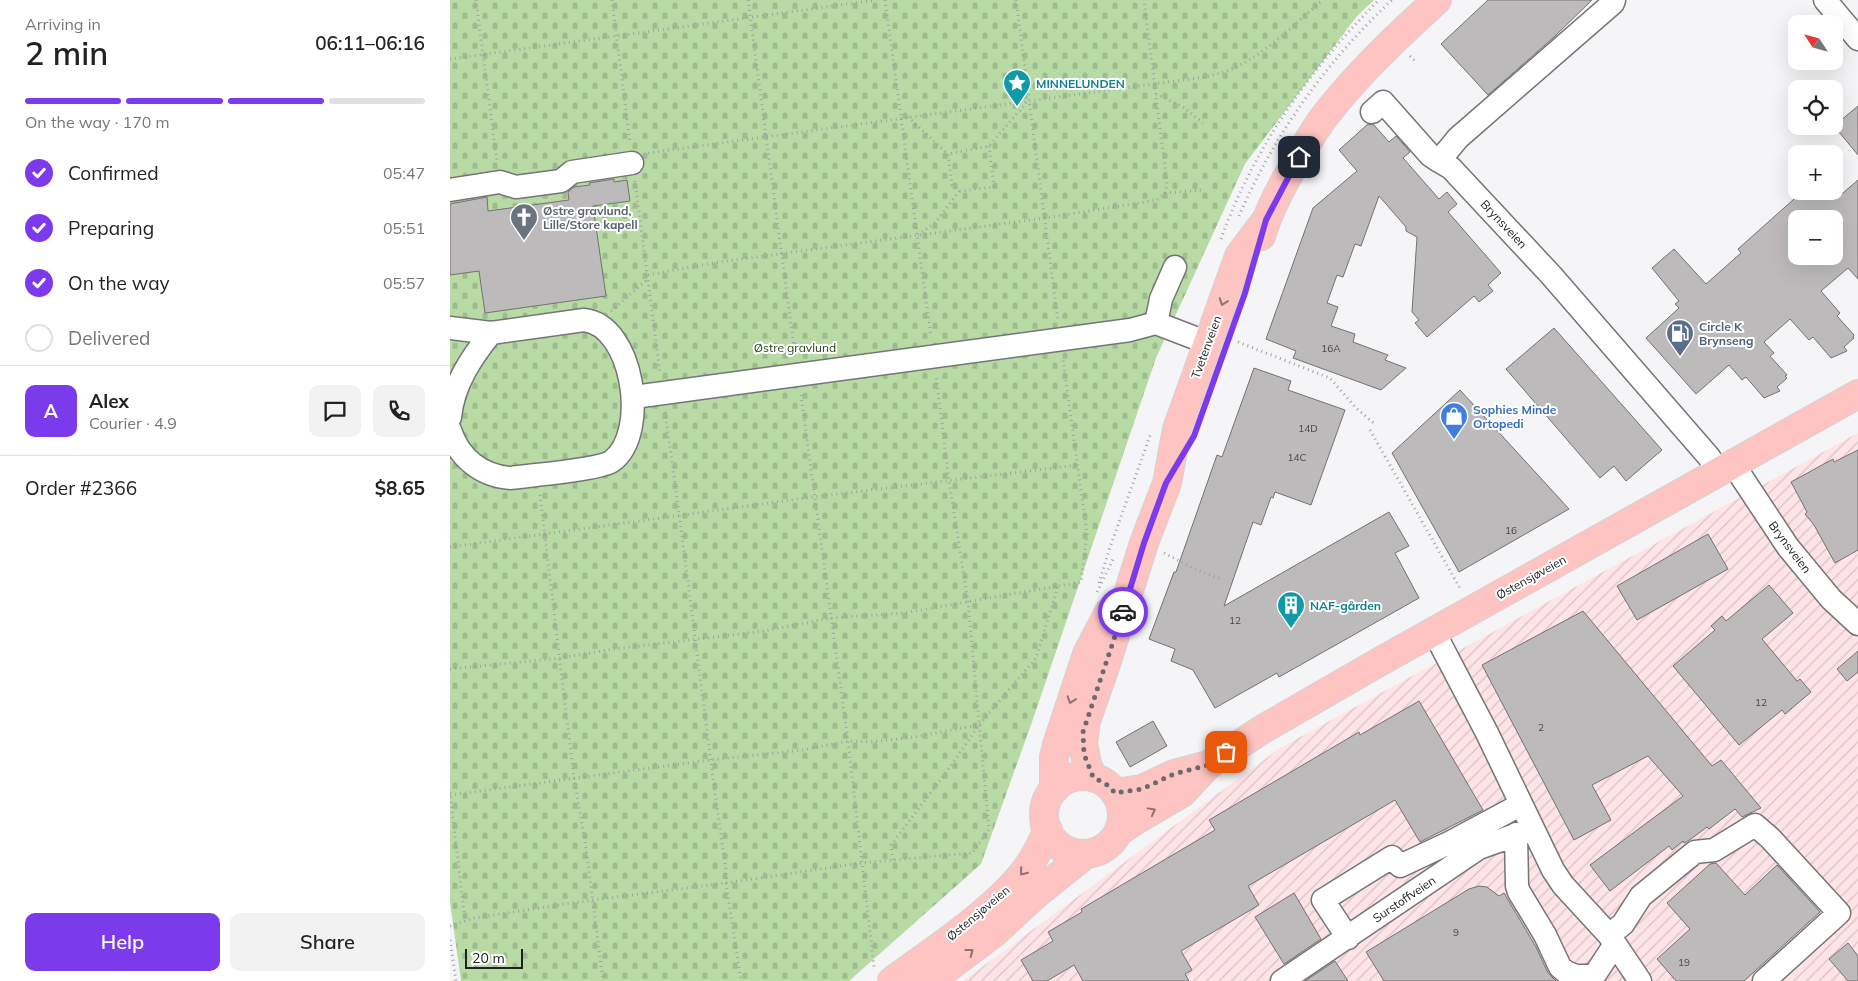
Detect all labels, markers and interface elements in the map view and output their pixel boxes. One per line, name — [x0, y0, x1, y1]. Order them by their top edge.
text: Arriving in — [25, 14, 101, 34]
north arrow — [1788, 15, 1842, 70]
map controls — [1788, 15, 1843, 265]
text: 06:11–06:16 — [315, 31, 425, 55]
text: 2 min — [25, 33, 108, 73]
place icon: MINNELUNDEN — [1002, 68, 1032, 107]
place label: MINNELUNDEN — [1036, 76, 1125, 91]
button: locate — [1788, 80, 1843, 135]
text: On the way · 170 m — [25, 112, 170, 132]
pin — [1278, 136, 1320, 178]
icon: home — [1285, 143, 1313, 171]
button: + — [1788, 145, 1843, 200]
icon: check — [25, 159, 53, 187]
text: Confirmed — [68, 161, 159, 185]
text: 05:47 — [383, 163, 425, 183]
street label: Brynsveien — [1478, 196, 1530, 252]
church icon: Østre gravlund, Lille/Store kapell — [509, 202, 539, 241]
place label: Østre gravlund, Lille/Store kapell — [543, 203, 638, 232]
button: − — [1788, 210, 1843, 265]
icon: check — [25, 214, 53, 242]
text: Preparing — [68, 216, 154, 240]
text: 05:51 — [383, 218, 425, 238]
icon: check — [25, 269, 53, 297]
text: On the way — [68, 271, 170, 295]
text: 05:57 — [383, 273, 425, 293]
one-way arrow — [1219, 297, 1229, 306]
street label: Tvetenveien — [1188, 313, 1224, 381]
fuel station icon: Circle K Brynseng — [1665, 318, 1695, 357]
place label: Circle K Brynseng — [1699, 319, 1753, 348]
text: Delivered — [68, 326, 150, 350]
park label: Østre gravlund — [754, 340, 836, 355]
house number: 16A — [1321, 342, 1341, 355]
button: chat — [309, 385, 361, 437]
button: phone — [373, 385, 425, 437]
text: Alex — [89, 389, 129, 413]
text: A — [44, 399, 58, 423]
shop icon: Sophies Minde Ortopedi — [1439, 401, 1469, 440]
place label: Sophies Minde Ortopedi — [1473, 402, 1557, 431]
text: Courier · 4.9 — [89, 413, 177, 433]
house number: 14D — [1298, 422, 1318, 435]
house number: 14C — [1288, 451, 1307, 464]
text: Order #2366 — [25, 476, 137, 500]
text: $8.65 — [375, 476, 425, 500]
street label: Brynsveien — [1766, 518, 1814, 576]
house number: 16 — [1505, 524, 1517, 537]
street label: Østensjøveien — [1493, 552, 1569, 602]
courier — [1098, 587, 1148, 637]
building icon: NAF-gården — [1276, 590, 1306, 629]
icon: car — [1109, 598, 1137, 626]
place label: NAF-gården — [1310, 598, 1381, 613]
house number: 12 — [1229, 614, 1241, 627]
one-way arrow — [1067, 695, 1077, 704]
house number: 12 — [1755, 696, 1767, 709]
house number: 2 — [1538, 721, 1544, 734]
pin — [1205, 731, 1247, 773]
icon: bag — [1212, 738, 1240, 766]
one-way arrow — [1147, 807, 1156, 817]
one-way arrow — [1020, 867, 1029, 876]
street label: Surstoffveien — [1370, 872, 1438, 926]
street label: Østensjøveien — [943, 882, 1013, 944]
button: Help — [25, 913, 220, 971]
button: Share — [230, 913, 425, 971]
house number: 9 — [1453, 926, 1459, 939]
scale bar — [465, 946, 522, 969]
text: 20 m — [472, 949, 505, 967]
one-way arrow — [964, 949, 974, 958]
house number: 19 — [1678, 956, 1690, 969]

